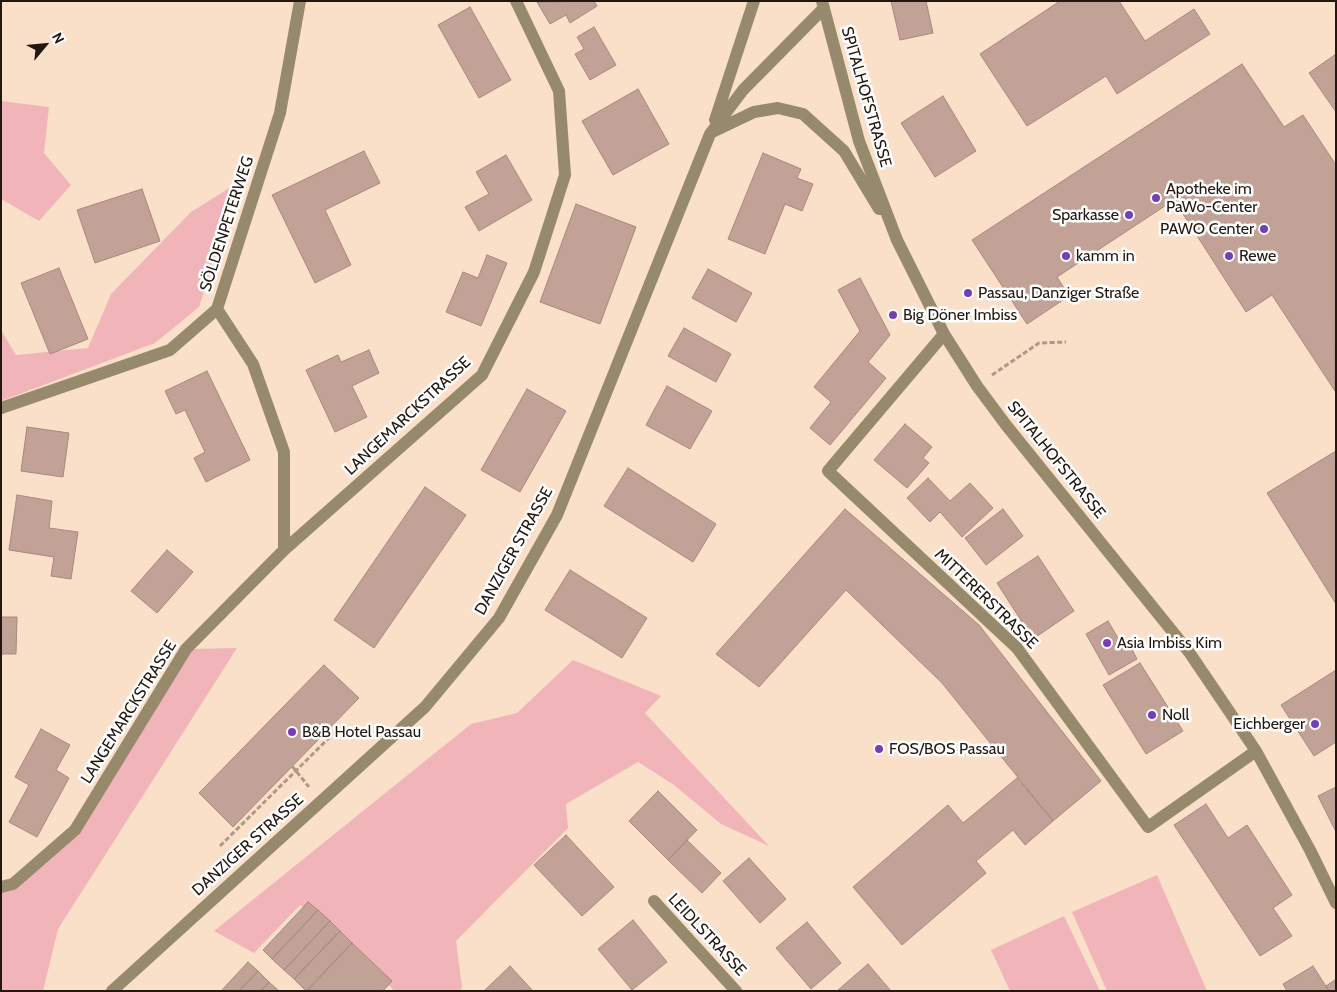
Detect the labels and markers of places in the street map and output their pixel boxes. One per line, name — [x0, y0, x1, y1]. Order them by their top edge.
place label: Apotheke im PaWo-Center — [1166, 179, 1257, 217]
marker: Apotheke im PaWo-Center — [1150, 192, 1162, 204]
place label: Sparkasse — [1052, 205, 1119, 225]
marker: Sparkasse — [1123, 209, 1135, 221]
place label: PAWO Center — [1160, 219, 1254, 239]
marker: PAWO Center — [1258, 223, 1270, 235]
place label: kamm in — [1076, 246, 1135, 266]
place label: Rewe — [1239, 246, 1276, 266]
marker: kamm in — [1060, 250, 1072, 262]
marker: Rewe — [1223, 250, 1235, 262]
place label: Passau, Danziger Straße — [978, 283, 1139, 303]
marker: Passau, Danziger Straße — [962, 287, 974, 299]
place label: Big Döner Imbiss — [903, 305, 1017, 325]
marker: Big Döner Imbiss — [887, 309, 899, 321]
place label: Asia Imbiss Kim — [1117, 633, 1222, 653]
marker: Asia Imbiss Kim — [1101, 637, 1113, 649]
place label: Noll — [1162, 705, 1189, 725]
marker: Noll — [1146, 709, 1158, 721]
place label: Eichberger — [1233, 714, 1305, 734]
marker: Eichberger — [1309, 718, 1321, 730]
place label: B&B Hotel Passau — [302, 722, 421, 742]
marker: B&B Hotel Passau — [286, 726, 298, 738]
place label: FOS/BOS Passau — [889, 739, 1005, 759]
marker: FOS/BOS Passau — [873, 743, 885, 755]

